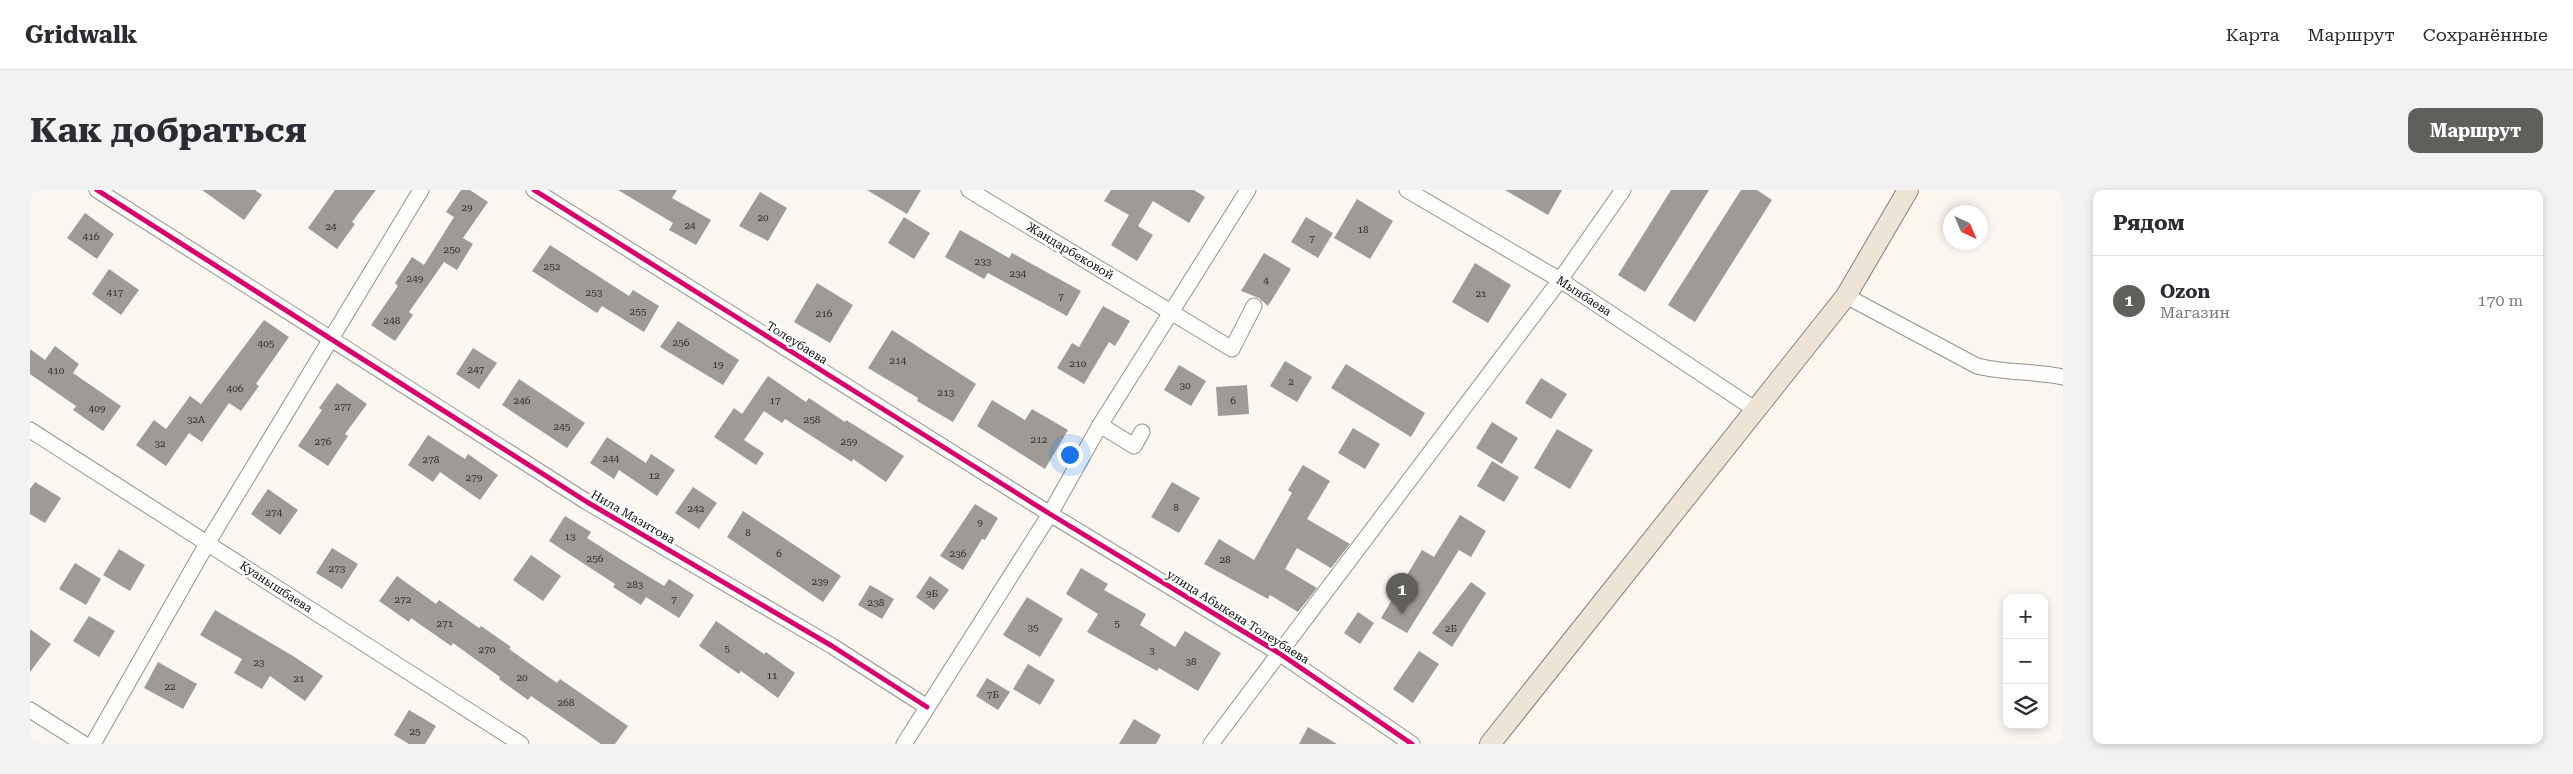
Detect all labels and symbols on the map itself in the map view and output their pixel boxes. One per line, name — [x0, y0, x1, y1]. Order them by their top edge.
house number: 29 — [461, 202, 473, 213]
north arrow — [1943, 205, 1988, 250]
house number: 20 — [757, 212, 769, 223]
street label: Жандарбековой — [1024, 219, 1116, 283]
house number: 24 — [684, 220, 696, 231]
house number: 24 — [325, 221, 337, 232]
house number: 18 — [1357, 224, 1369, 235]
house number: 416 — [83, 231, 100, 242]
house number: 7 — [1309, 233, 1315, 244]
house number: 250 — [444, 244, 461, 255]
house number: 233 — [975, 256, 992, 267]
house number: 252 — [544, 261, 561, 272]
house number: 234 — [1010, 268, 1027, 279]
house number: 249 — [407, 273, 424, 284]
street label: Мынбаева — [1554, 273, 1614, 319]
house number: 4 — [1263, 275, 1269, 286]
house number: 417 — [107, 287, 124, 298]
house number: 253 — [586, 287, 603, 298]
house number: 21 — [1475, 288, 1487, 299]
house number: 7 — [1058, 291, 1064, 302]
house number: 255 — [630, 306, 647, 317]
house number: 216 — [816, 308, 833, 319]
house number: 248 — [384, 315, 401, 326]
street label: Толеубаева — [764, 319, 830, 368]
house number: 256 — [673, 337, 690, 348]
house number: 405 — [258, 338, 275, 349]
house number: 214 — [890, 355, 907, 366]
house number: 210 — [1070, 358, 1087, 369]
house number: 19 — [712, 359, 724, 370]
house number: 247 — [468, 364, 485, 375]
house number: 410 — [48, 365, 65, 376]
house number: 2 — [1288, 376, 1294, 387]
house number: 30 — [1179, 380, 1191, 391]
house number: 406 — [227, 383, 244, 394]
house number: 213 — [938, 387, 955, 398]
house number: 246 — [514, 395, 531, 406]
house number: 17 — [769, 395, 781, 406]
house number: 6 — [1230, 395, 1236, 406]
house number: 277 — [335, 401, 352, 412]
house number: 409 — [89, 403, 106, 414]
house number: 32А — [187, 414, 205, 425]
house number: 258 — [804, 414, 821, 425]
house number: 245 — [554, 421, 571, 432]
house number: 212 — [1031, 434, 1048, 445]
house number: 276 — [315, 436, 332, 447]
house number: 259 — [841, 436, 858, 447]
house number: 32 — [154, 438, 166, 449]
your location — [1057, 442, 1083, 468]
house number: 244 — [603, 453, 620, 464]
house number: 278 — [423, 454, 440, 465]
house number: 12 — [648, 470, 660, 481]
house number: 279 — [466, 472, 483, 483]
street label: Нила Мазитова — [588, 487, 678, 547]
house number: 8 — [1173, 502, 1179, 513]
house number: 242 — [688, 503, 705, 514]
house number: 274 — [266, 507, 283, 518]
house number: 9 — [977, 517, 983, 528]
house number: 8 — [745, 527, 751, 538]
house number: 13 — [564, 531, 576, 542]
house number: 6 — [776, 548, 782, 559]
house number: 236 — [950, 548, 967, 559]
house number: 256 — [587, 553, 604, 564]
house number: 28 — [1219, 554, 1231, 565]
street label: Куанышбаева — [237, 558, 315, 616]
house number: 273 — [329, 563, 346, 574]
street label: улица Абыкена Толеубаева — [1164, 567, 1312, 667]
pin: 1 — [1386, 573, 1418, 614]
house number: 239 — [812, 576, 829, 587]
house number: 283 — [627, 579, 644, 590]
house number: 9Б — [926, 588, 939, 599]
house number: 272 — [395, 594, 412, 605]
house number: 7 — [671, 594, 677, 605]
house number: 238 — [868, 597, 885, 608]
house number: 271 — [437, 618, 454, 629]
house number: 5 — [1114, 618, 1120, 629]
house number: 35 — [1027, 622, 1039, 633]
house number: 2Б — [1445, 623, 1458, 634]
house number: 5 — [724, 643, 730, 654]
house number: 270 — [479, 644, 496, 655]
house number: 3 — [1149, 645, 1155, 656]
house number: 38 — [1185, 656, 1197, 667]
house number: 23 — [253, 657, 265, 668]
house number: 11 — [766, 670, 778, 681]
house number: 20 — [516, 672, 528, 683]
house number: 21 — [293, 673, 305, 684]
house number: 22 — [164, 681, 176, 692]
house number: 7Б — [987, 689, 1000, 700]
house number: 268 — [558, 697, 575, 708]
house number: 25 — [409, 726, 421, 737]

